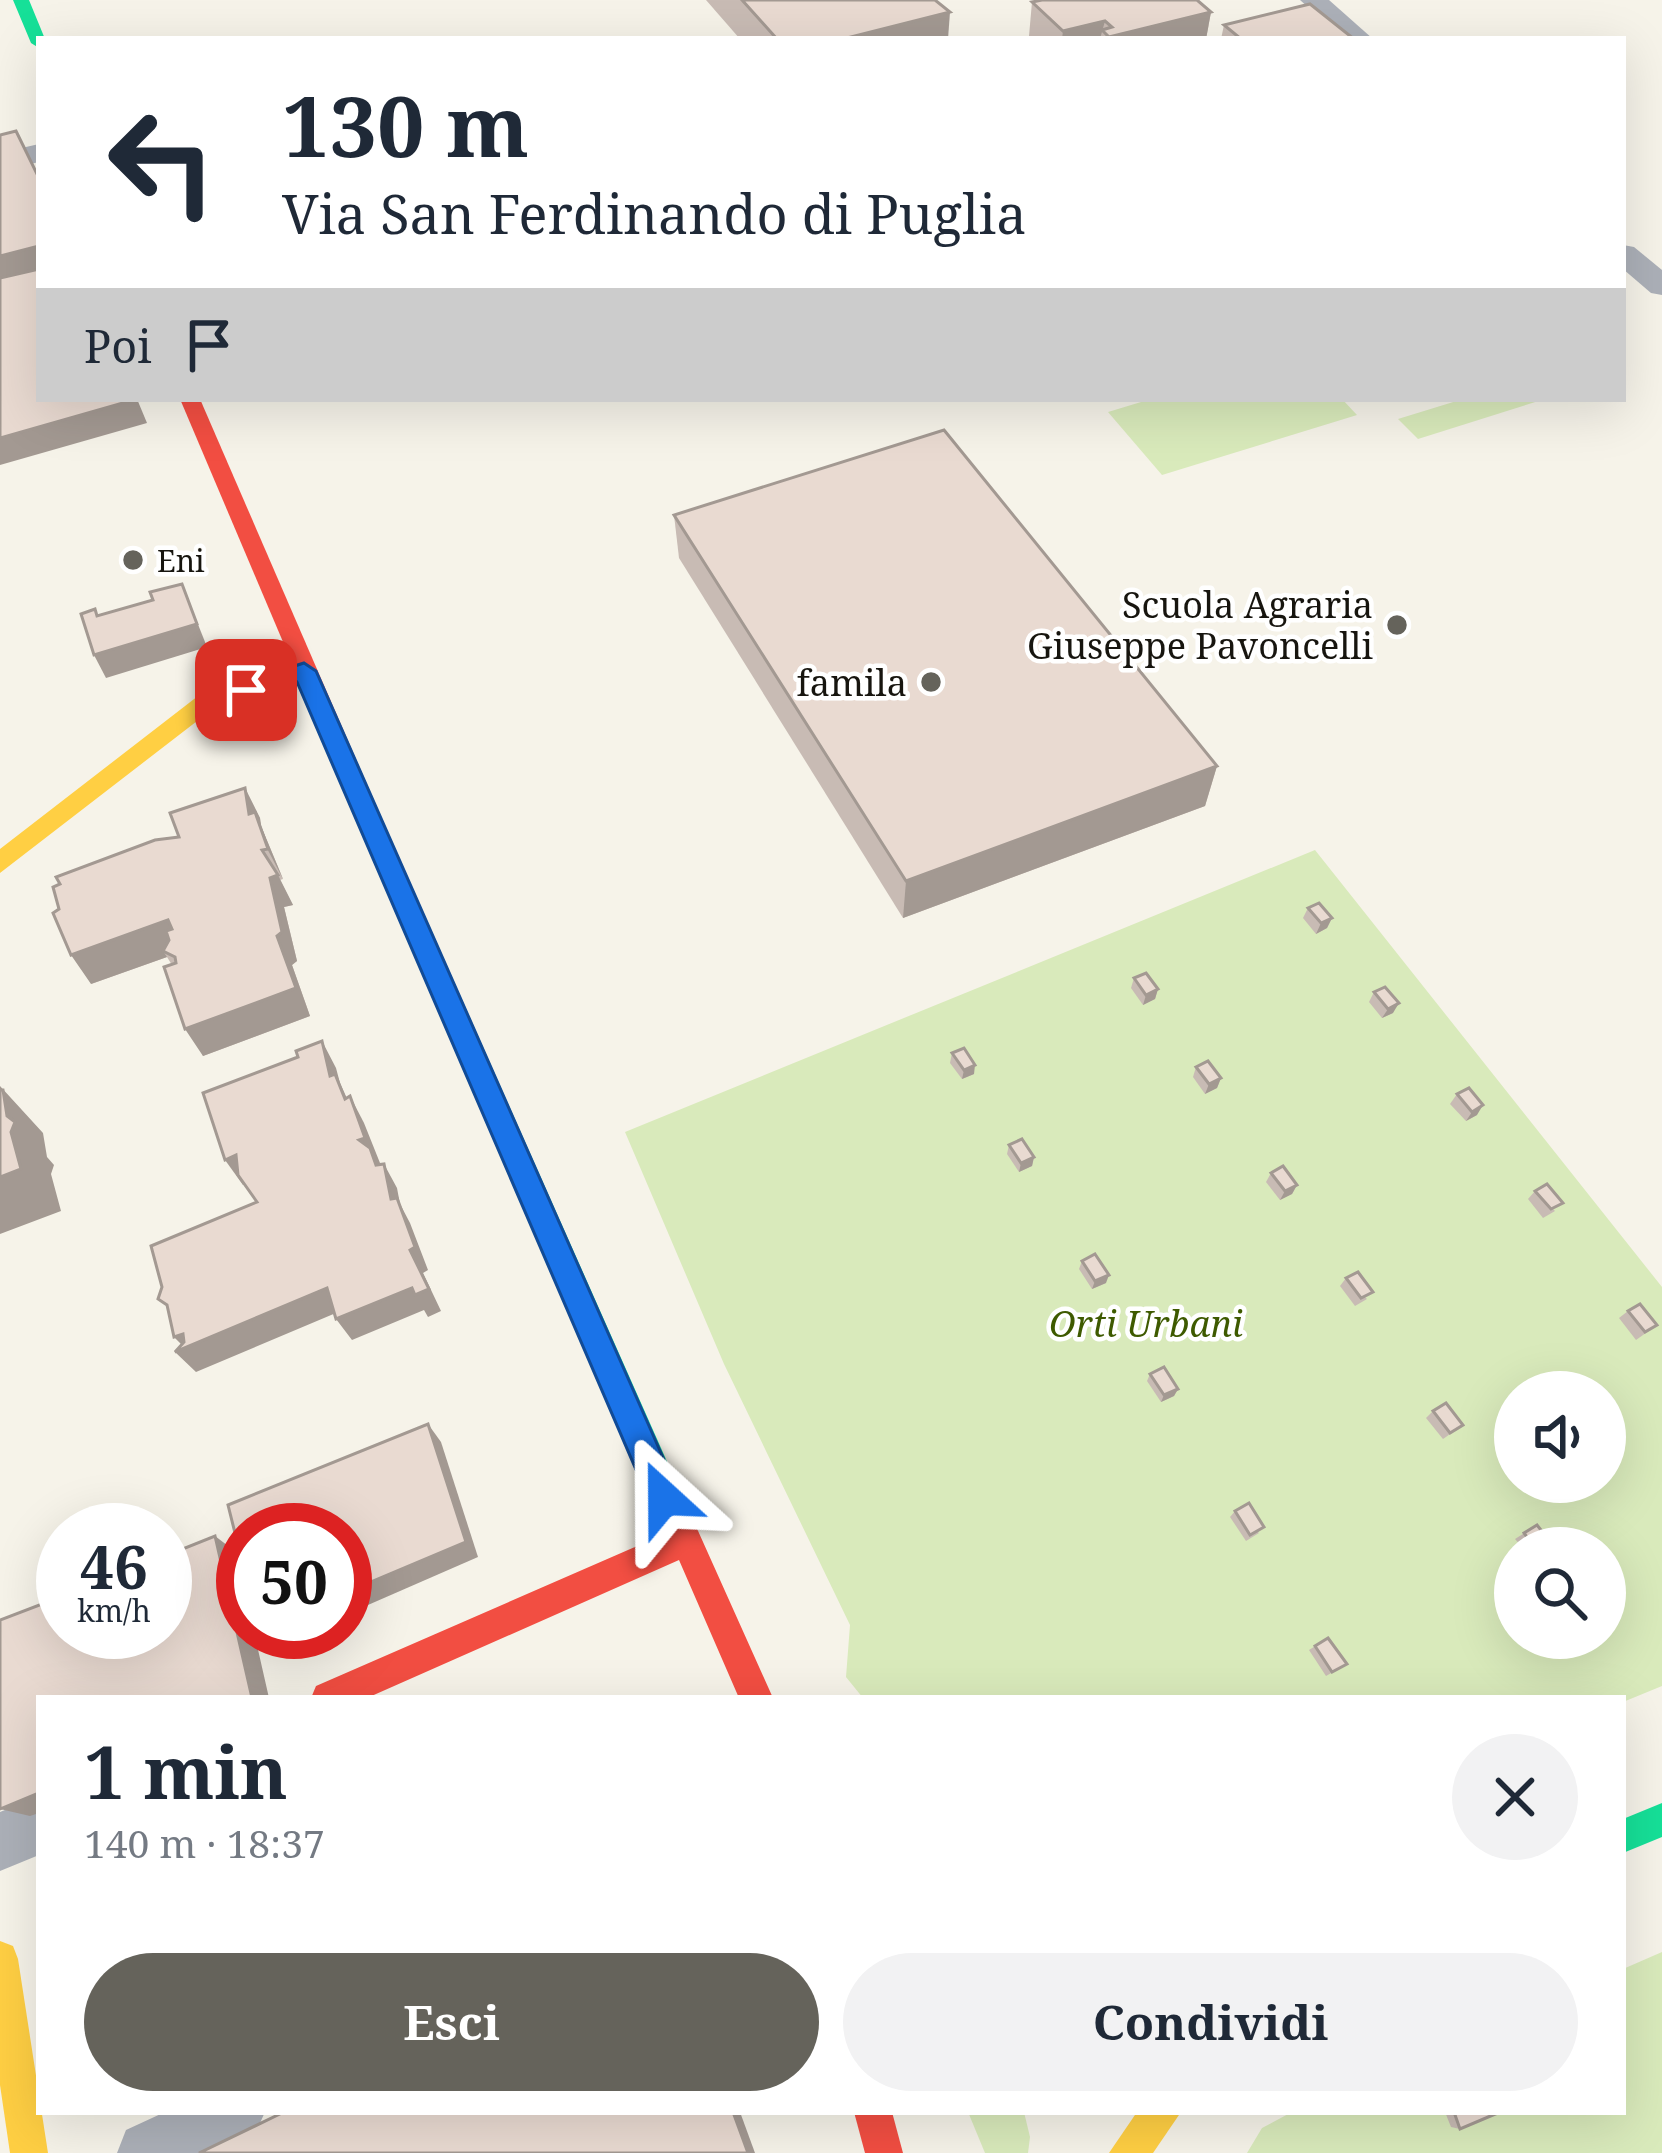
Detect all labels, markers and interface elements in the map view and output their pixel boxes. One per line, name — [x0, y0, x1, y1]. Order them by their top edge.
text: 130 m — [282, 67, 529, 182]
icon: left — [84, 84, 240, 240]
text: Via San Ferdinando di Puglia — [282, 176, 1027, 250]
icon: arrive — [176, 312, 242, 378]
text: Poi — [84, 315, 152, 376]
place label: Eni — [157, 540, 205, 581]
marker: Eni — [120, 547, 146, 573]
place label: Scuola Agraria Giuseppe Pavoncelli — [1027, 580, 1373, 670]
marker: Scuola Agraria Giuseppe Pavoncelli — [1384, 612, 1410, 638]
pin — [195, 639, 297, 741]
icon: arrive — [213, 657, 279, 723]
place label: famila — [796, 658, 907, 707]
marker: famila — [918, 669, 944, 695]
park label: Orti Urbani — [1049, 1299, 1243, 1348]
map controls — [1494, 1371, 1626, 1659]
button: sound — [1494, 1371, 1626, 1503]
position arrow — [601, 1435, 727, 1561]
speed limit sign: 50 — [216, 1503, 372, 1659]
text: 46 — [80, 1525, 148, 1607]
button: search — [1494, 1527, 1626, 1659]
text: km/h — [77, 1590, 151, 1631]
text: 1 min — [84, 1722, 288, 1820]
button: close — [1452, 1734, 1578, 1860]
text: 140 m · 18:37 — [84, 1816, 325, 1869]
button: Esci — [84, 1953, 819, 2091]
button: Condividi — [843, 1953, 1578, 2091]

